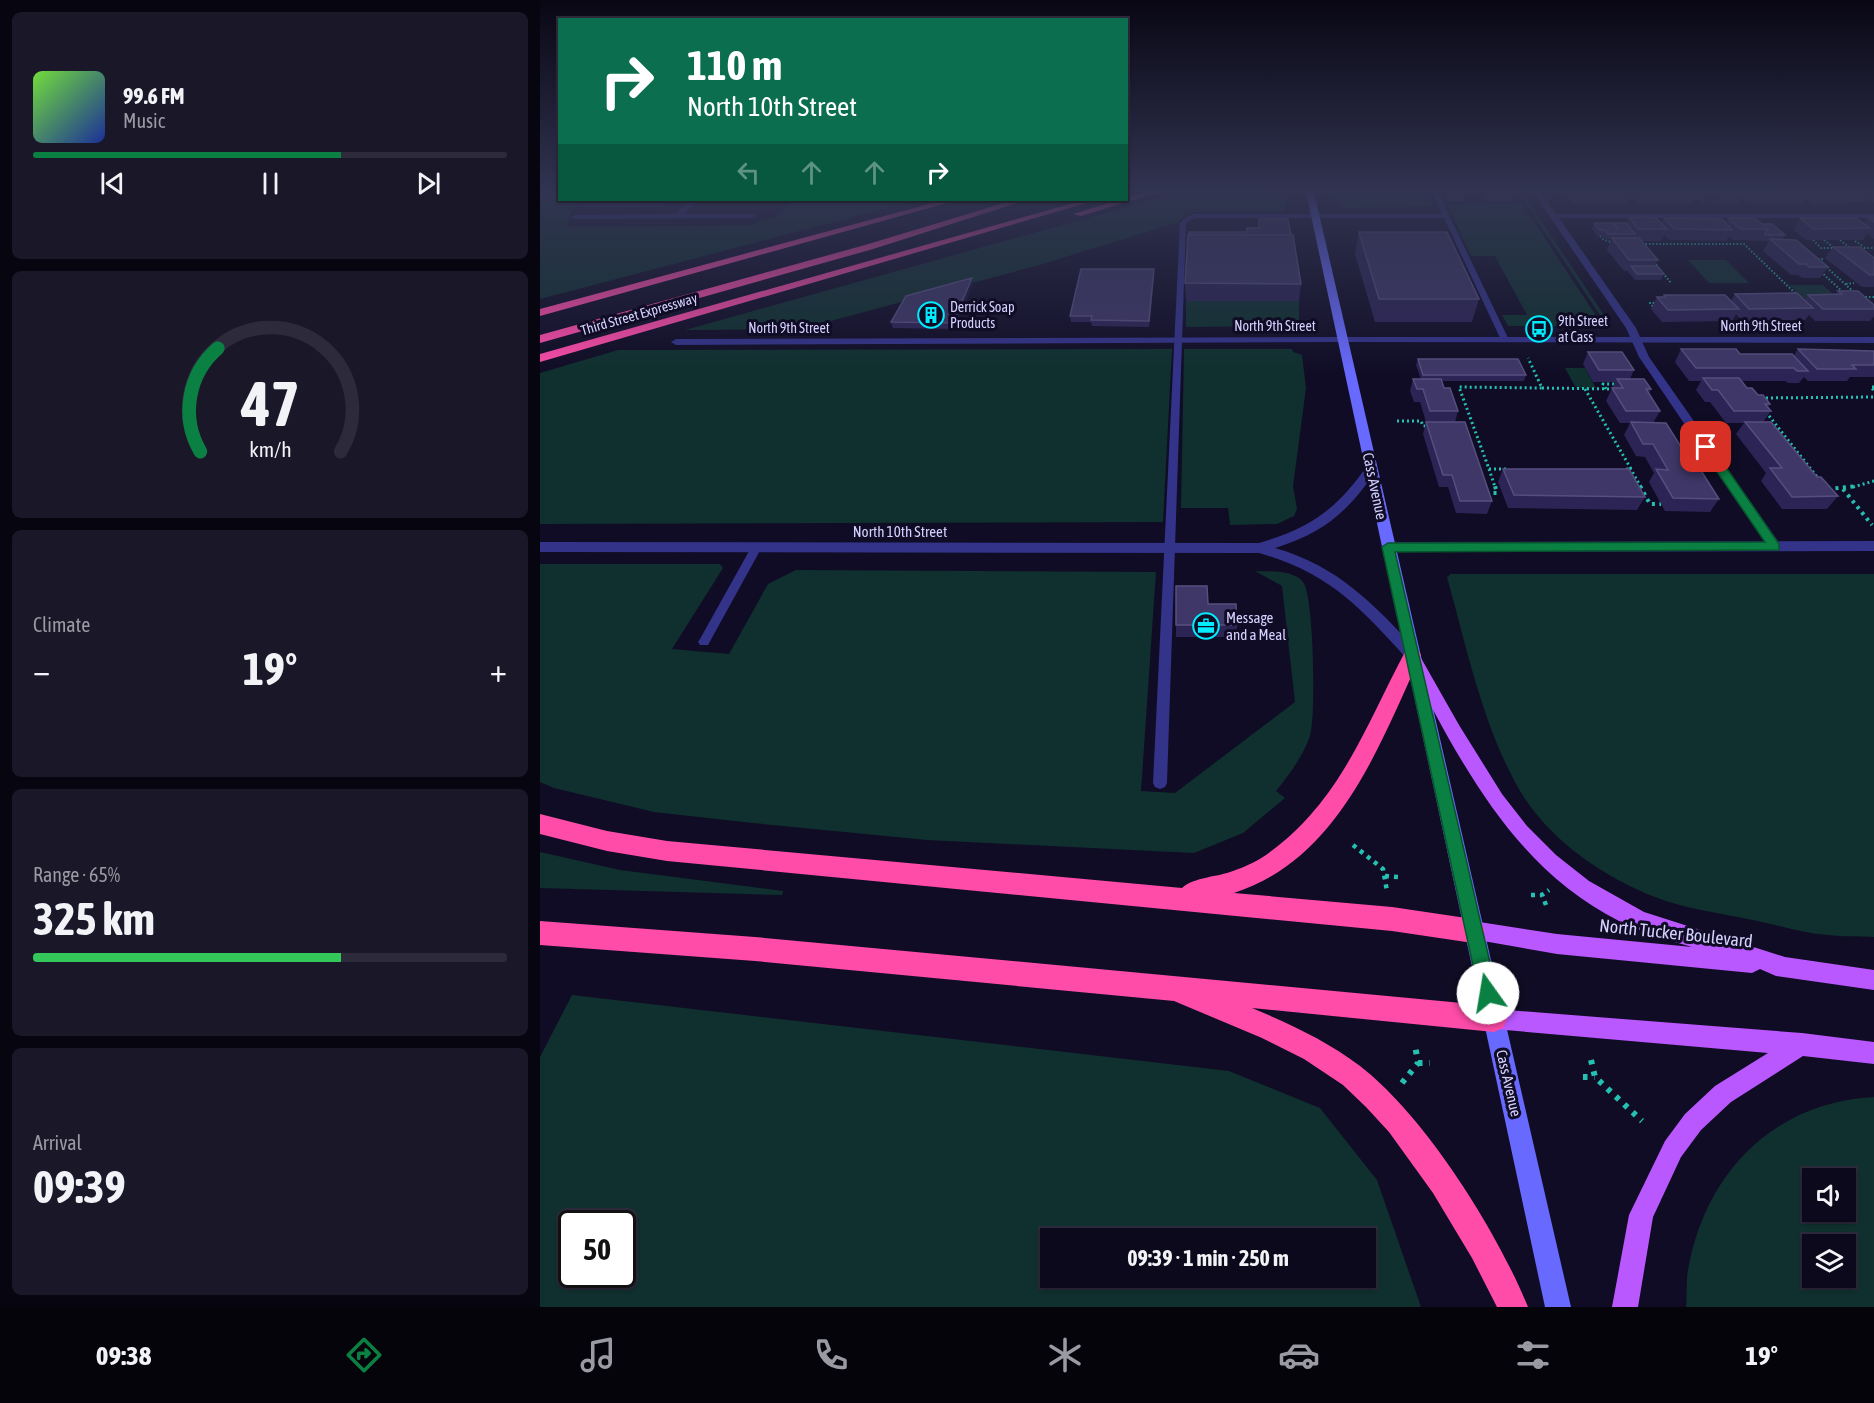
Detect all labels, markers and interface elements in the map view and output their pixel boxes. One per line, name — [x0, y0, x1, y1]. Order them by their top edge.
text: 110 m — [687, 41, 782, 89]
icon: right — [588, 42, 666, 120]
text: 99.6 FM — [123, 83, 185, 109]
text: North 10th Street — [687, 91, 857, 122]
text: Music — [123, 109, 165, 132]
icon: left — [732, 156, 765, 189]
icon: ahead — [795, 156, 828, 189]
icon: ahead — [858, 156, 891, 189]
icon: right — [921, 156, 954, 189]
icon: previous — [96, 167, 129, 200]
icon: pause — [254, 167, 287, 200]
icon: next — [412, 167, 445, 200]
street label: Third Street Expressway — [579, 290, 699, 338]
place label: Derrick Soap Products — [950, 299, 1015, 331]
building icon: Derrick Soap Products — [916, 300, 946, 330]
place label: 9th Street at Cass — [1558, 313, 1608, 345]
bus stop icon: 9th Street at Cass — [1524, 314, 1554, 344]
street label: North 9th Street — [1234, 318, 1316, 334]
street label: North 9th Street — [1720, 318, 1802, 334]
street label: North 9th Street — [748, 320, 830, 336]
text: 47 — [240, 368, 299, 439]
pin — [1680, 421, 1731, 472]
icon: arrive — [1689, 430, 1722, 463]
text: km/h — [249, 437, 291, 462]
street label: Cass Avenue — [1360, 451, 1390, 521]
street label: North 10th Street — [853, 523, 947, 540]
place label: Message and a Meal — [1226, 609, 1286, 643]
office icon: Message and a Meal — [1191, 611, 1221, 641]
text: Climate — [33, 613, 90, 636]
text: 19° — [243, 643, 297, 695]
text: − — [33, 651, 50, 689]
text: + — [490, 651, 507, 689]
text: Range · 65% — [33, 863, 120, 886]
text: 325 km — [33, 893, 155, 945]
street label: North Tucker Boulevard — [1598, 914, 1754, 952]
position arrow — [1456, 961, 1520, 1025]
street label: Cass Avenue — [1493, 1048, 1525, 1118]
text: Arrival — [33, 1131, 82, 1154]
text: 09:39 — [33, 1161, 126, 1213]
map controls — [1802, 1168, 1856, 1288]
button: sound — [1802, 1168, 1856, 1222]
speed limit sign: 50 — [558, 1210, 636, 1288]
button: layers — [1802, 1234, 1856, 1288]
text: 09:39 · 1 min · 250 m — [1127, 1245, 1289, 1271]
icon: directions — [343, 1334, 385, 1376]
icon: music — [577, 1334, 619, 1376]
icon: phone — [810, 1334, 852, 1376]
icon: climate — [1044, 1334, 1086, 1376]
icon: car — [1278, 1334, 1320, 1376]
icon: filters — [1512, 1334, 1554, 1376]
text: 09:38 — [96, 1340, 151, 1371]
text: 19° — [1745, 1340, 1778, 1371]

